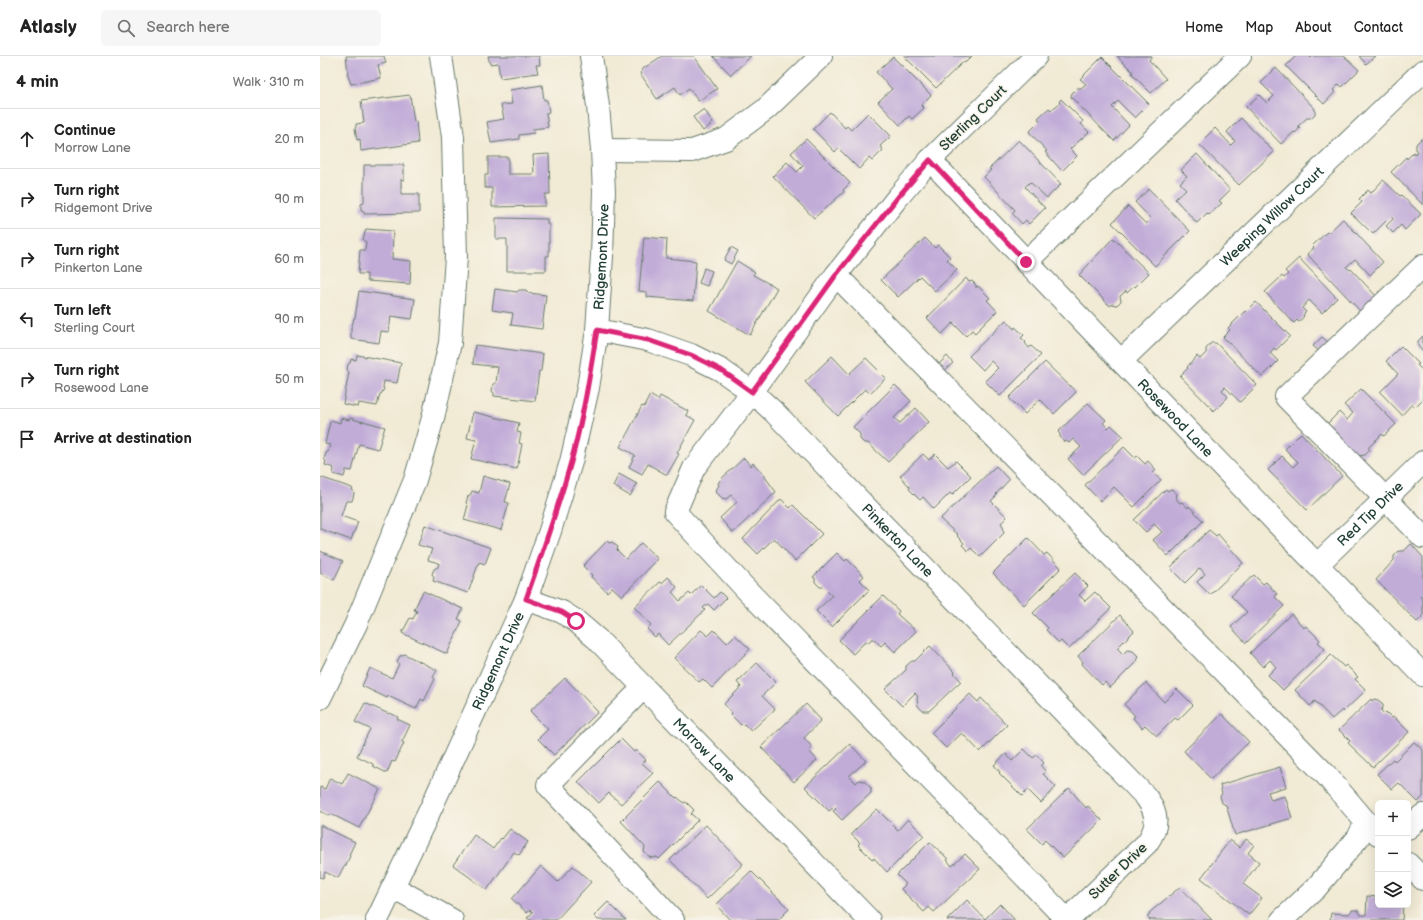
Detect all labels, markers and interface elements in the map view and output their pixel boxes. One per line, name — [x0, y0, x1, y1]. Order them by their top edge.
search box — [101, 10, 381, 46]
text: Atlasly — [20, 16, 77, 39]
icon: search — [115, 17, 137, 39]
text: Search here — [147, 18, 230, 37]
text: Home — [1185, 19, 1223, 36]
text: Map — [1245, 19, 1273, 36]
text: About — [1295, 19, 1332, 36]
text: Contact — [1354, 19, 1403, 36]
text: 4 min — [16, 72, 59, 92]
text: Walk · 310 m — [233, 74, 304, 90]
street label: Sterling Court — [936, 81, 1011, 154]
text: Continue — [54, 121, 116, 140]
icon: ahead — [16, 128, 38, 150]
text: 20 m — [274, 131, 304, 147]
text: Morrow Lane — [54, 140, 131, 156]
street label: Weeping Willow Court — [1216, 162, 1328, 270]
text: Turn right — [54, 181, 119, 200]
icon: right — [16, 188, 38, 210]
text: 90 m — [275, 191, 304, 207]
text: Ridgemont Drive — [54, 200, 153, 216]
street label: Ridgemont Drive — [590, 204, 612, 310]
text: Turn right — [54, 241, 119, 260]
icon: right — [16, 248, 38, 270]
text: 60 m — [274, 251, 304, 267]
route end — [1017, 253, 1035, 271]
text: Pinkerton Lane — [54, 260, 143, 276]
text: Turn left — [54, 301, 111, 320]
icon: left — [16, 308, 38, 330]
text: 90 m — [275, 311, 304, 327]
text: Sterling Court — [54, 320, 135, 336]
text: Turn right — [54, 361, 119, 380]
icon: right — [16, 368, 38, 390]
text: 50 m — [275, 371, 304, 387]
street label: Rosewood Lane — [1134, 375, 1217, 460]
text: Rosewood Lane — [54, 380, 149, 396]
icon: arrive — [16, 428, 38, 450]
text: Arrive at destination — [54, 429, 192, 448]
street label: Red Tip Drive — [1333, 477, 1407, 549]
street label: Pinkerton Lane — [859, 500, 937, 580]
street label: Ridgemont Drive — [468, 609, 528, 713]
route start — [567, 612, 585, 630]
street label: Morrow Lane — [670, 714, 739, 786]
map controls — [1375, 800, 1411, 908]
button: + — [1375, 800, 1411, 836]
button: − — [1375, 836, 1411, 872]
street label: Sutter Drive — [1085, 839, 1151, 903]
button: layers — [1375, 872, 1411, 908]

